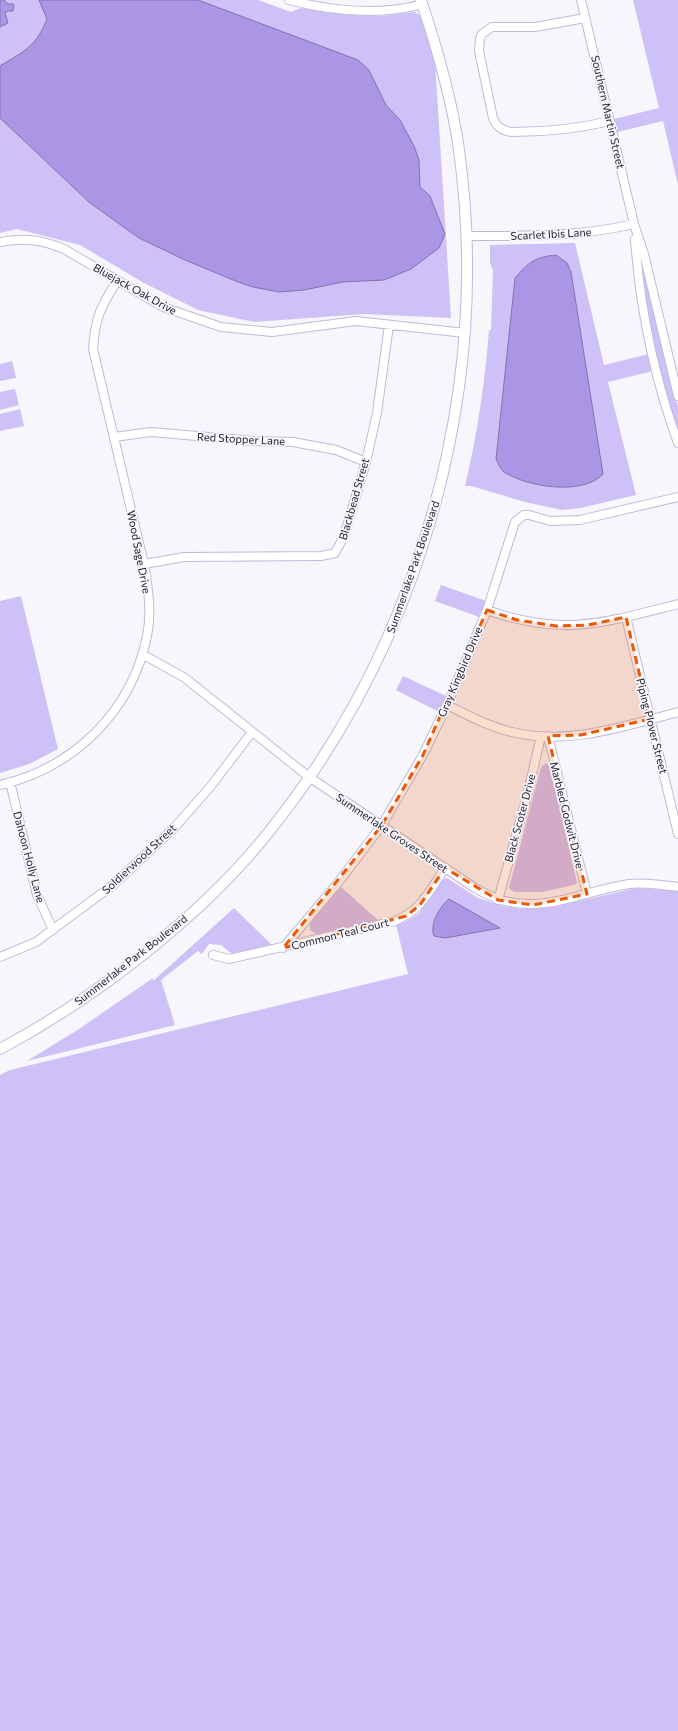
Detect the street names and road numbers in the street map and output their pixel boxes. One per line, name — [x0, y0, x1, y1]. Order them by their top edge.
street label: Southern Martin Street — [589, 54, 628, 170]
street label: Scarlet Ibis Lane — [510, 225, 592, 242]
street label: Bluejack Oak Drive — [91, 260, 179, 317]
street label: Red Stopper Lane — [197, 430, 286, 447]
street label: Blackbead Street — [336, 456, 372, 541]
street label: Summerlake Park Boulevard — [384, 499, 441, 635]
street label: Wood Sage Drive — [125, 509, 154, 595]
street label: Gray Kingbird Drive — [435, 625, 485, 719]
street label: Piping Plover Street — [634, 677, 671, 776]
street label: Marbled Godwit Drive — [548, 760, 587, 870]
street label: Black Scoter Drive — [501, 772, 538, 863]
street label: Summerlake Groves Street — [334, 790, 451, 875]
street label: Dahoon Holly Lane — [11, 810, 48, 904]
street label: Soldierwood Street — [99, 821, 179, 896]
street label: Summerlake Park Boulevard — [72, 912, 190, 1008]
street label: Common Teal Court — [290, 915, 390, 952]

